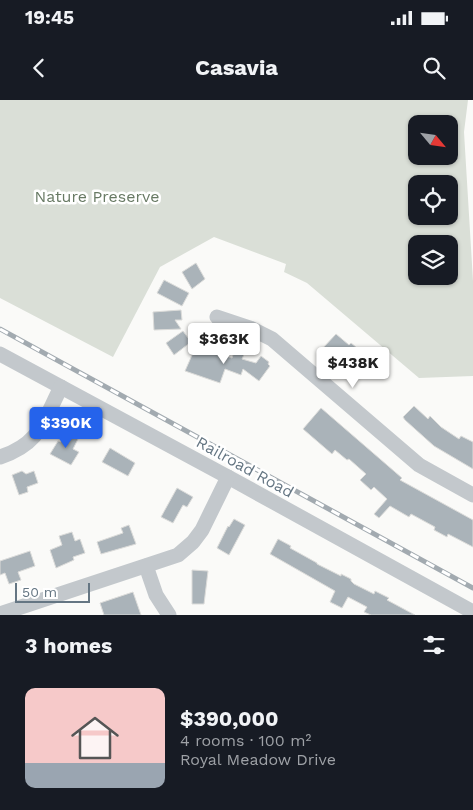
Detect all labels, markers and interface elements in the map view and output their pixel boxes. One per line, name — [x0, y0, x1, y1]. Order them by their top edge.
text: 19:45 — [25, 6, 74, 29]
icon: back — [25, 54, 53, 82]
icon: search — [420, 54, 448, 82]
text: Casavia — [195, 55, 278, 80]
north arrow — [408, 115, 458, 165]
map controls — [408, 115, 458, 285]
button: locate — [408, 175, 458, 225]
park label: Nature Preserve — [35, 187, 159, 206]
button: layers — [408, 235, 458, 285]
pin: $363K — [189, 322, 259, 365]
text: $363K — [199, 329, 249, 348]
pin: $438K — [318, 346, 388, 389]
text: $438K — [327, 353, 379, 372]
pin: $390K — [31, 406, 101, 449]
text: $390K — [41, 413, 92, 432]
street label: Railroad Road — [193, 432, 297, 502]
scale bar — [15, 580, 90, 603]
text: 50 m — [22, 584, 57, 600]
icon: filters — [420, 631, 448, 659]
text: 3 homes — [25, 633, 112, 658]
text: $390,000 — [180, 706, 279, 731]
icon: home — [65, 708, 125, 768]
text: 4 rooms · 100 m² — [180, 731, 311, 750]
text: Royal Meadow Drive — [180, 750, 336, 769]

